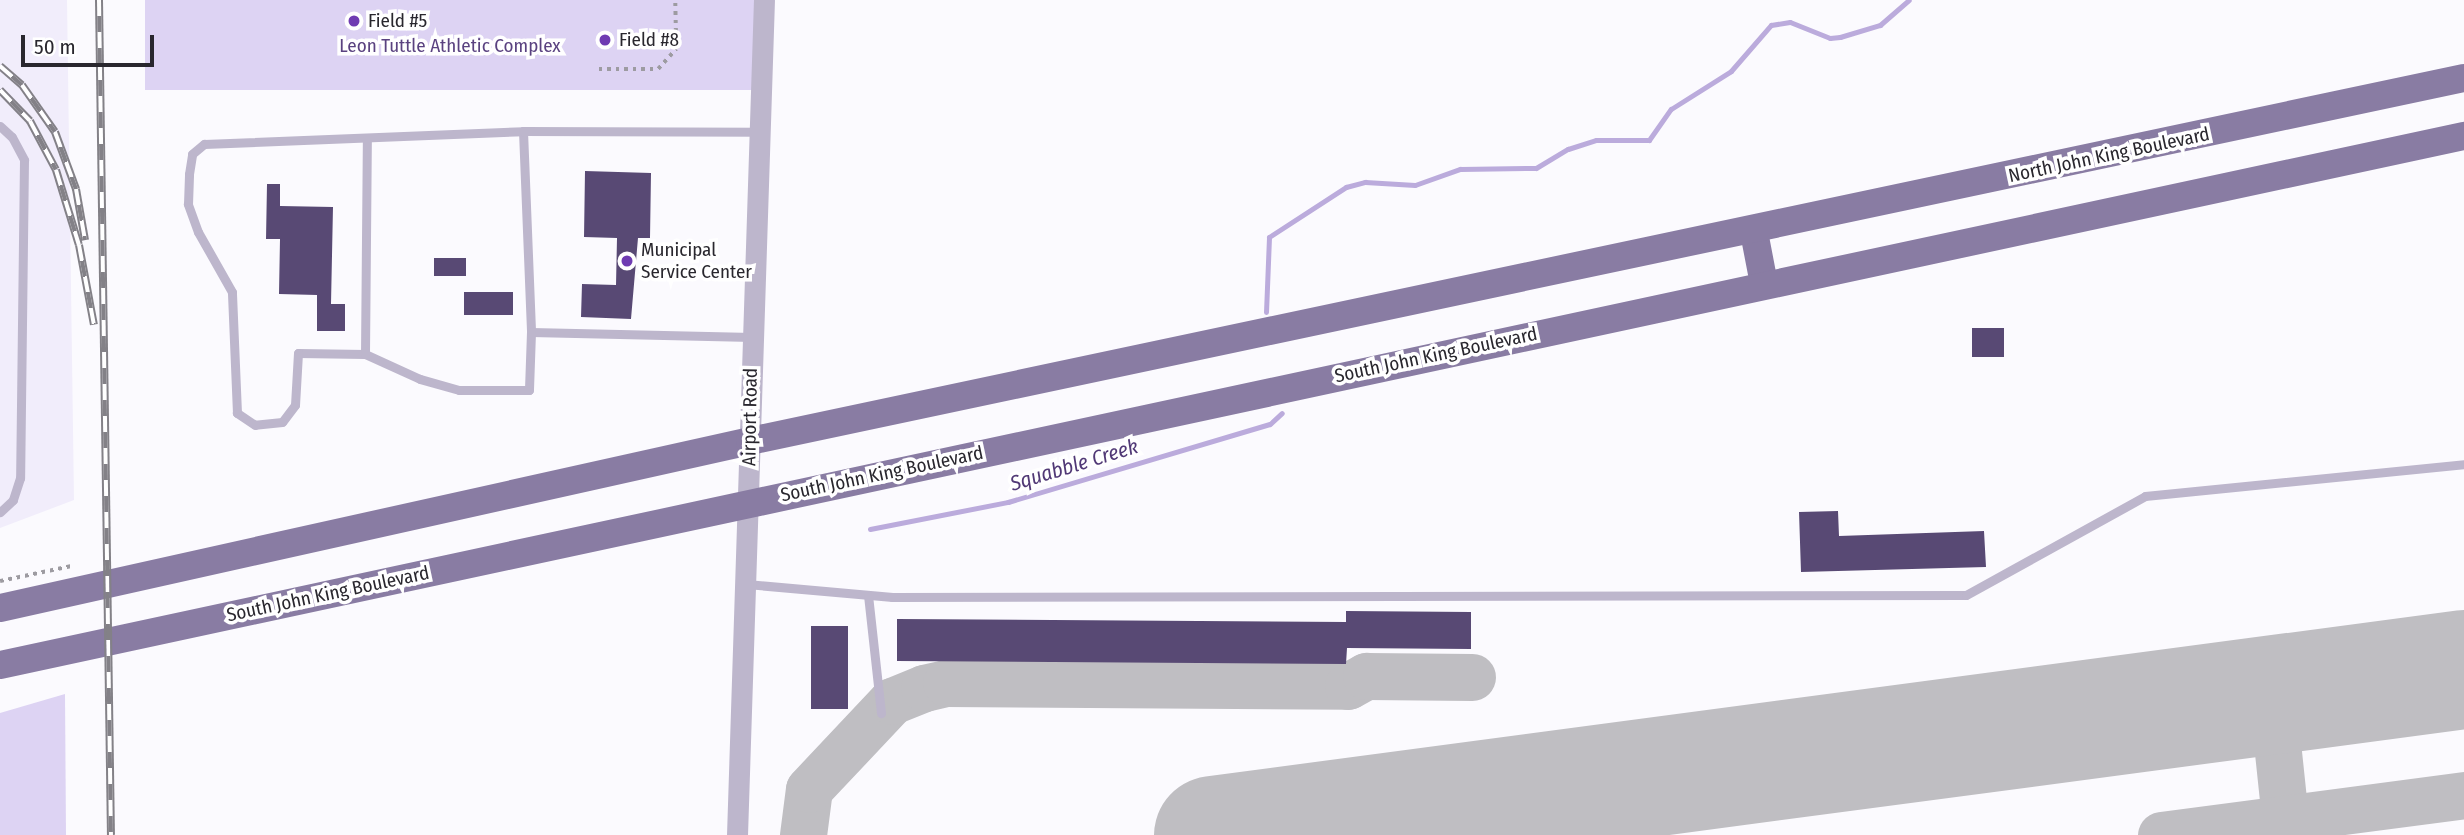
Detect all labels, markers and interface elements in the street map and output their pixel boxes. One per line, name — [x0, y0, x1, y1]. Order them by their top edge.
place label: Field #5 — [368, 10, 427, 32]
marker: Field #5 — [346, 13, 362, 29]
scale bar — [24, 21, 158, 65]
place label: Field #8 — [619, 29, 679, 51]
marker: Field #8 — [597, 32, 613, 48]
text: 50 m — [34, 34, 76, 60]
park label: Leon Tuttle Athletic Complex — [339, 35, 561, 57]
street label: North John King Boulevard — [2006, 123, 2212, 187]
place label: Municipal Service Center — [641, 239, 752, 283]
marker: Municipal Service Center — [619, 253, 635, 269]
street label: South John King Boulevard — [1333, 322, 1539, 388]
street label: Airport Road — [738, 368, 762, 466]
water label: Squabble Creek — [1007, 434, 1141, 496]
street label: South John King Boulevard — [779, 441, 985, 507]
street label: South John King Boulevard — [225, 561, 431, 627]

